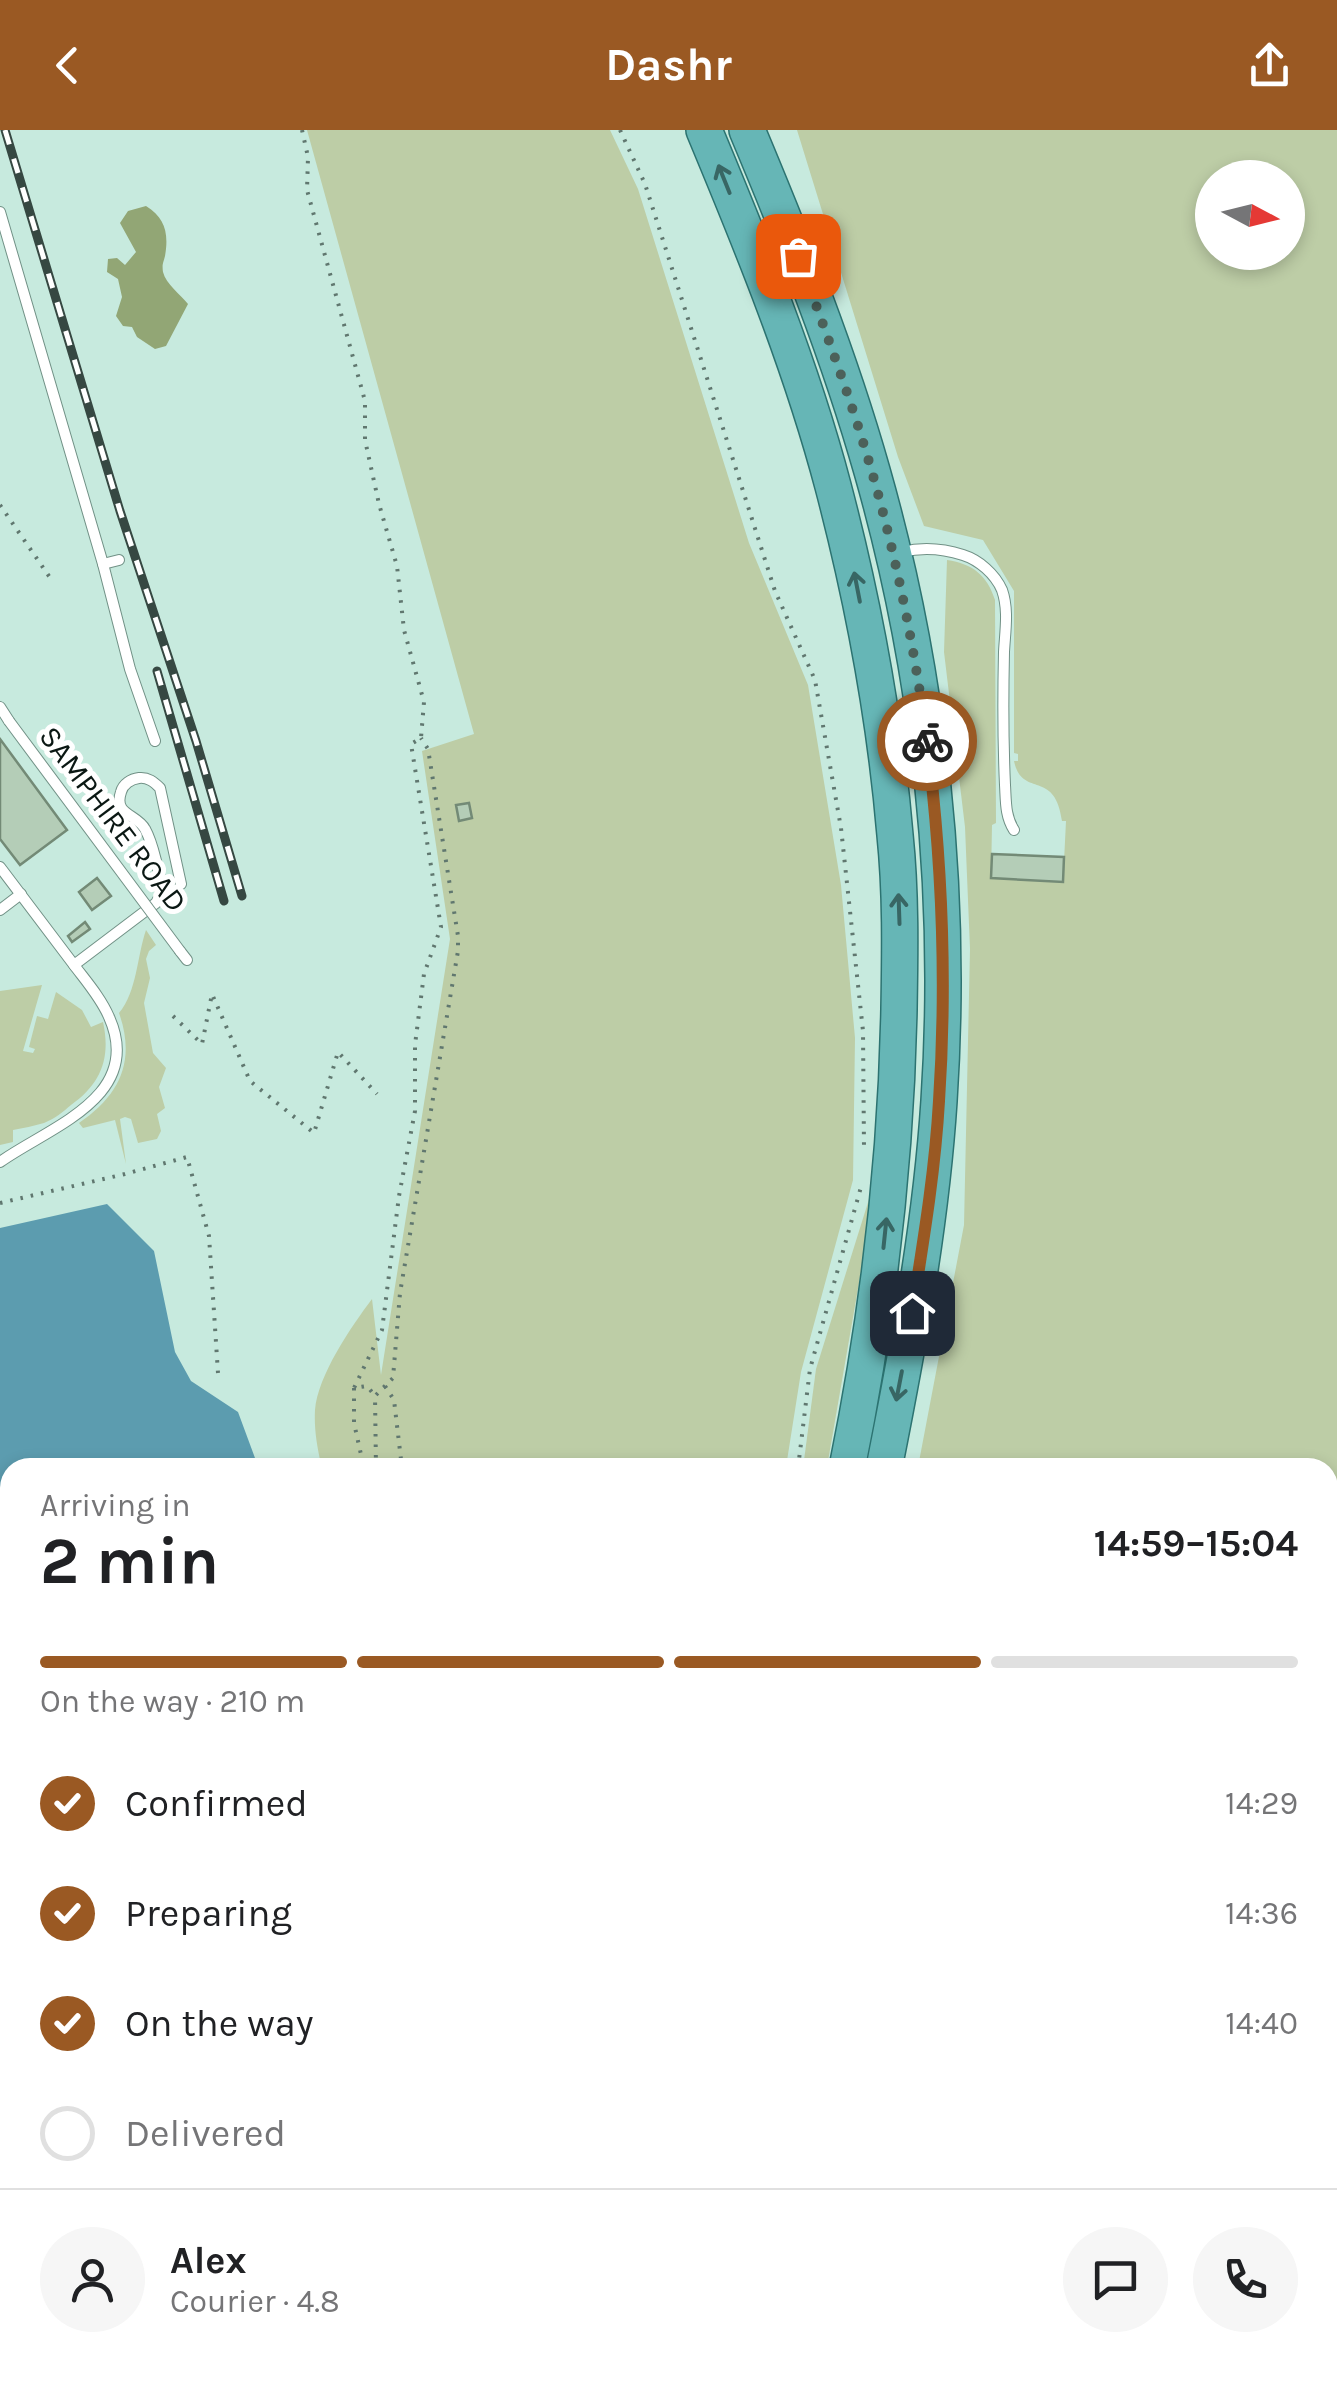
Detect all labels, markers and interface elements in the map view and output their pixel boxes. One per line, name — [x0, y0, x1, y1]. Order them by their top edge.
icon: back — [40, 38, 95, 93]
icon: share — [1242, 38, 1297, 93]
text: Dashr — [605, 39, 732, 91]
north arrow — [1195, 160, 1305, 270]
map controls — [1195, 160, 1305, 270]
one-way arrow — [714, 164, 732, 195]
pin — [756, 214, 841, 299]
icon: bag — [771, 229, 826, 284]
one-way arrow — [846, 572, 865, 604]
courier — [877, 691, 977, 791]
icon: bike — [900, 714, 955, 769]
street label: SAMPHIRE ROAD — [32, 719, 194, 919]
one-way arrow — [890, 893, 909, 925]
one-way arrow — [876, 1218, 895, 1250]
pin — [870, 1271, 955, 1356]
icon: home — [885, 1286, 940, 1341]
one-way arrow — [889, 1369, 908, 1401]
text: Arriving in — [40, 1487, 191, 1524]
text: 14:59–15:04 — [1094, 1521, 1298, 1566]
text: 2 min — [40, 1523, 219, 1599]
text: On the way · 210 m — [40, 1683, 305, 1720]
icon: check — [40, 1776, 95, 1831]
text: Confirmed — [125, 1781, 308, 1826]
text: 14:29 — [1225, 1785, 1298, 1822]
icon: check — [40, 1886, 95, 1941]
text: Preparing — [125, 1891, 292, 1936]
text: 14:36 — [1225, 1895, 1298, 1932]
icon: check — [40, 1996, 95, 2051]
text: On the way — [125, 2001, 313, 2046]
text: 14:40 — [1225, 2005, 1298, 2042]
text: Delivered — [125, 2111, 286, 2156]
button: person — [40, 2227, 145, 2332]
button: chat — [1063, 2227, 1168, 2332]
button: phone — [1193, 2227, 1298, 2332]
text: Alex — [170, 2238, 247, 2283]
text: Courier · 4.8 — [170, 2283, 340, 2320]

